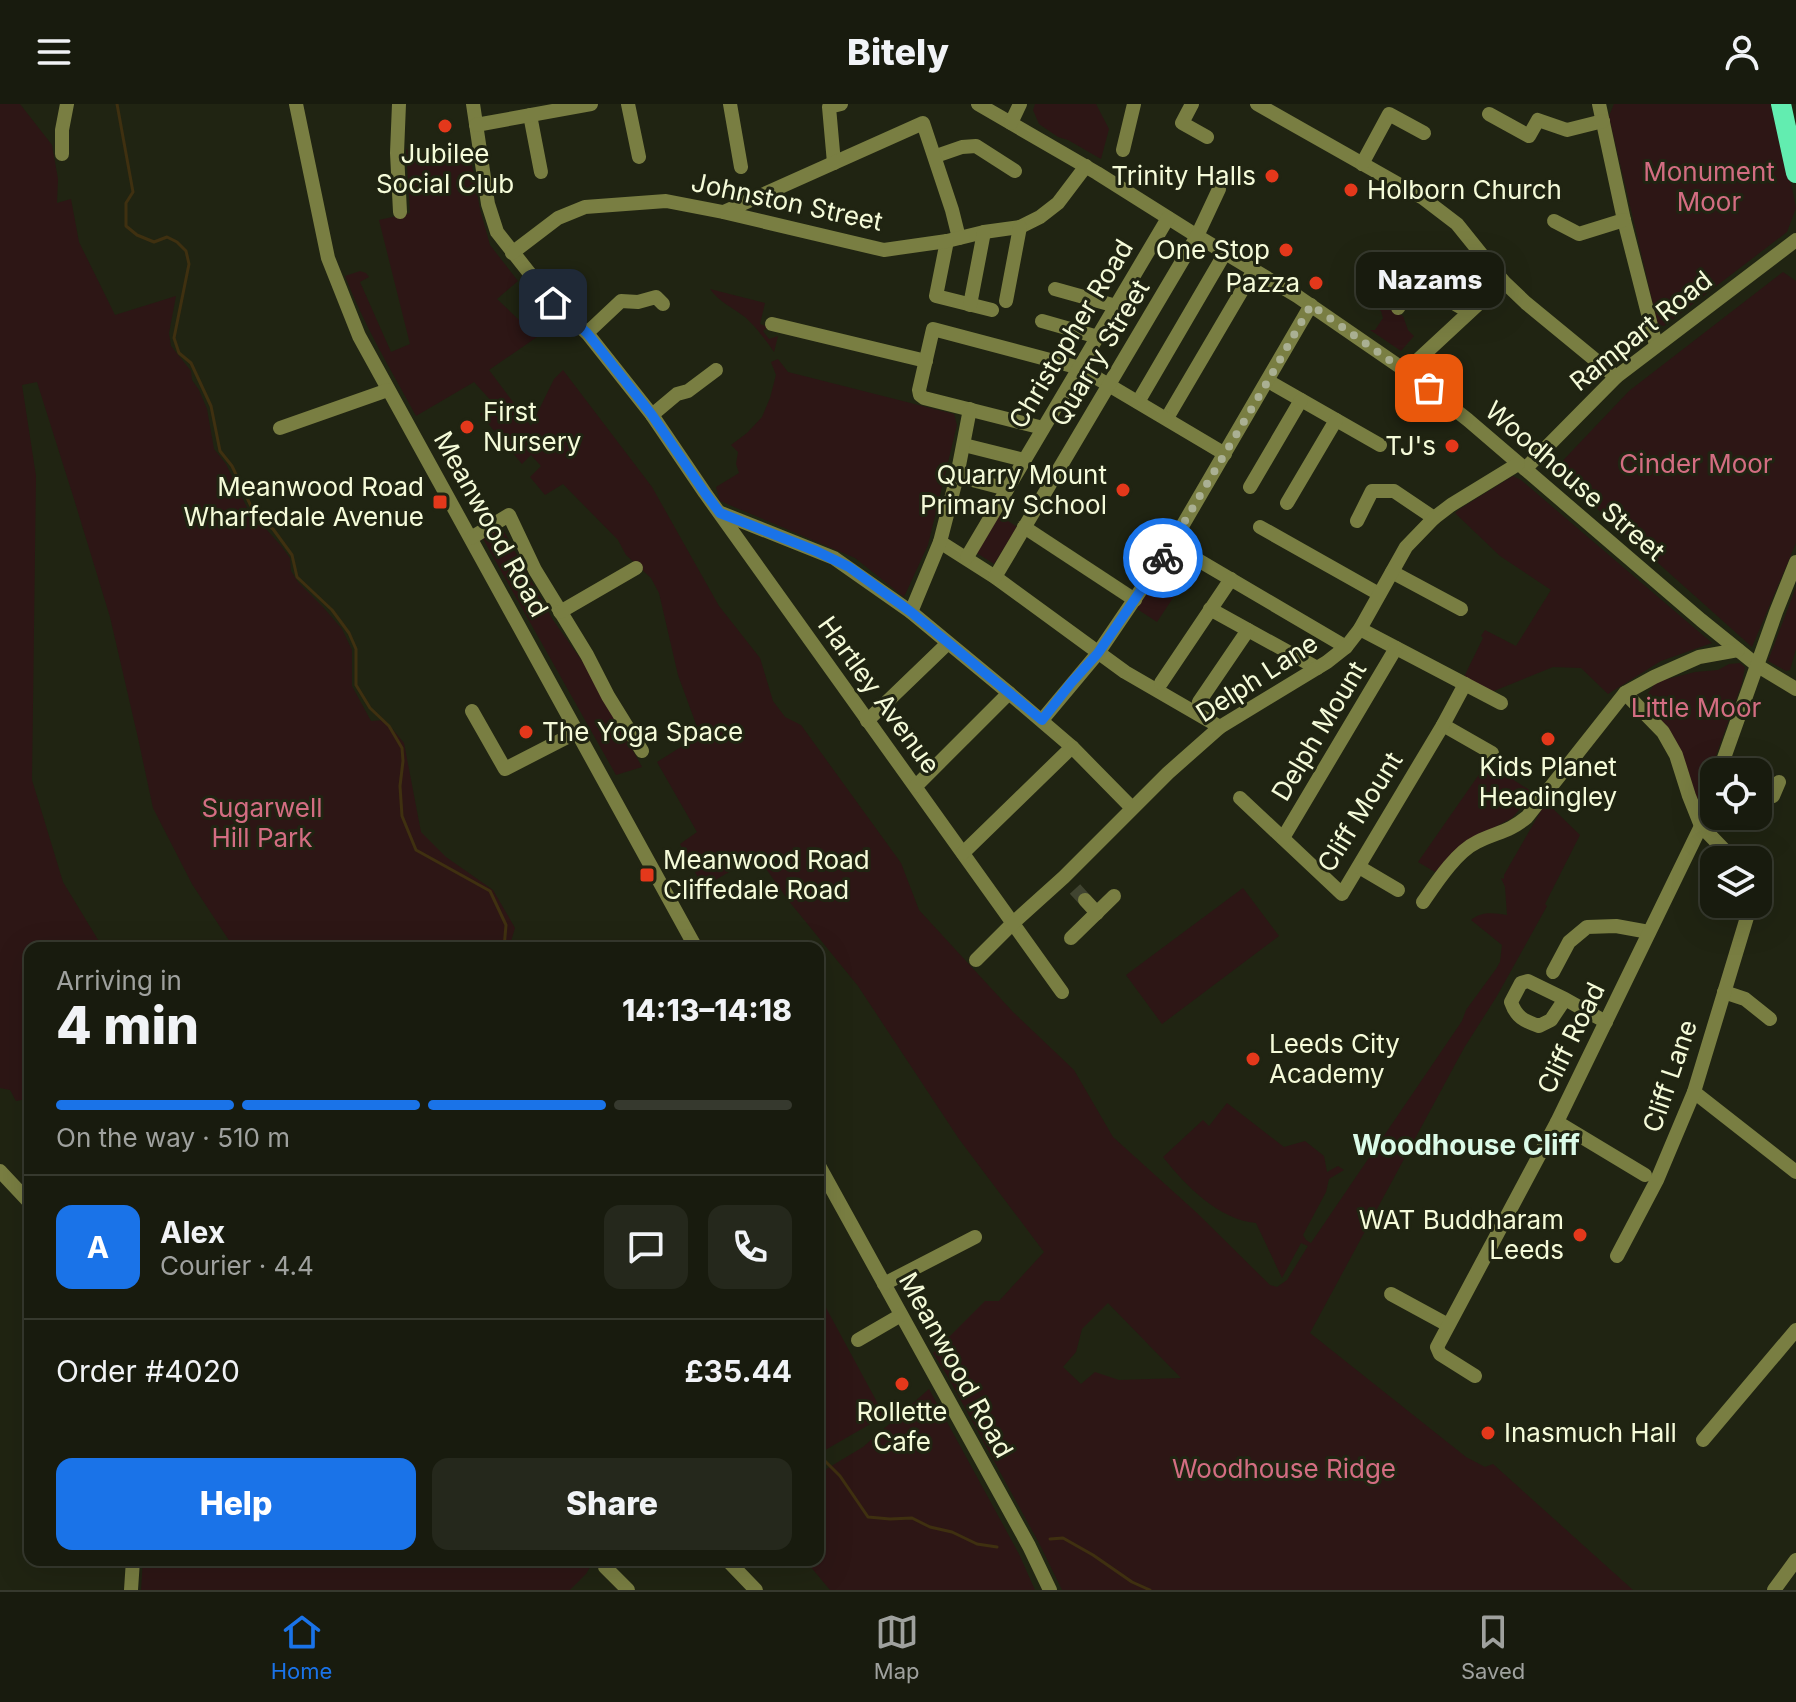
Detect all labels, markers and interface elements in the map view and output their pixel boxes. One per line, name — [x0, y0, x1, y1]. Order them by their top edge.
icon: menu — [32, 30, 76, 74]
text: Bitely — [847, 30, 949, 74]
icon: person — [1720, 30, 1764, 74]
marker: Jubilee Social Club — [436, 117, 454, 135]
place label: Jubilee Social Club — [376, 138, 514, 199]
park label: Monument Moor — [1643, 156, 1775, 217]
place label: Trinity Halls — [1111, 160, 1256, 191]
street label: Johnston Street — [689, 166, 886, 237]
marker: Trinity Halls — [1263, 167, 1281, 185]
place label: Holborn Church — [1367, 174, 1562, 205]
marker: Holborn Church — [1342, 181, 1360, 199]
street label: Christopher Road — [1002, 234, 1139, 434]
place label: One Stop — [1156, 234, 1270, 265]
marker: One Stop — [1277, 241, 1295, 259]
callout: Nazams — [1355, 252, 1503, 308]
text: Nazams — [1378, 264, 1482, 295]
street label: Rampart Road — [1564, 264, 1718, 397]
place label: Pazza — [1225, 267, 1300, 298]
pin — [519, 269, 587, 337]
street label: Quarry Street — [1044, 274, 1155, 432]
marker: Pazza — [1307, 274, 1325, 292]
icon: home — [531, 281, 575, 325]
pin — [1395, 354, 1463, 422]
icon: bag — [1407, 366, 1451, 410]
street label: Woodhouse Street — [1479, 394, 1671, 567]
place label: First Nursery — [483, 396, 581, 457]
marker: First Nursery — [458, 418, 476, 436]
street label: Meanwood Road — [428, 426, 555, 622]
place label: TJ's — [1385, 430, 1436, 461]
marker: TJ's — [1443, 437, 1461, 455]
park label: Cinder Moor — [1619, 448, 1773, 479]
place label: Quarry Mount Primary School — [920, 459, 1107, 520]
place label: Meanwood Road Wharfedale Avenue — [184, 471, 424, 532]
marker: Quarry Mount Primary School — [1114, 481, 1132, 499]
marker: Meanwood Road Wharfedale Avenue — [431, 493, 449, 511]
courier — [1123, 518, 1203, 598]
icon: bike — [1141, 536, 1185, 580]
street label: Hartley Avenue — [812, 610, 947, 779]
street label: Delph Lane — [1190, 627, 1323, 728]
street label: Delph Mount — [1265, 655, 1372, 806]
park label: Little Moor — [1631, 692, 1762, 723]
place label: The Yoga Space — [542, 716, 743, 747]
marker: The Yoga Space — [517, 723, 535, 741]
marker: Kids Planet Headingley — [1539, 730, 1557, 748]
street label: Cliff Mount — [1311, 746, 1409, 877]
place label: Kids Planet Headingley — [1479, 751, 1617, 812]
map controls — [1700, 758, 1772, 918]
button: locate — [1700, 758, 1772, 830]
park label: Sugarwell Hill Park — [201, 792, 323, 853]
place label: Meanwood Road Cliffedale Road — [663, 844, 870, 905]
button: layers — [1700, 846, 1772, 918]
marker: Meanwood Road Cliffedale Road — [638, 866, 656, 884]
text: Arriving in — [56, 965, 182, 996]
street label: Cliff Road — [1530, 977, 1611, 1098]
text: 14:13–14:18 — [622, 992, 792, 1028]
text: 4 min — [56, 994, 199, 1057]
street label: Cliff Lane — [1636, 1016, 1703, 1136]
place label: Leeds City Academy — [1269, 1028, 1400, 1089]
marker: Leeds City Academy — [1244, 1050, 1262, 1068]
text: On the way · 510 m — [56, 1122, 290, 1153]
district label: Woodhouse Cliff — [1352, 1128, 1580, 1162]
place label: WAT Buddharam Leeds — [1359, 1204, 1564, 1265]
button: chat — [604, 1205, 688, 1289]
button: phone — [708, 1205, 792, 1289]
text: Alex — [160, 1214, 225, 1250]
marker: WAT Buddharam Leeds — [1571, 1226, 1589, 1244]
text: A — [87, 1229, 109, 1265]
text: Courier · 4.4 — [160, 1250, 314, 1281]
street label: Meanwood Road — [893, 1267, 1020, 1463]
text: Order #4020 — [56, 1353, 240, 1389]
text: £35.44 — [684, 1353, 792, 1389]
marker: Rollette Cafe — [893, 1375, 911, 1393]
place label: Rollette Cafe — [857, 1396, 947, 1457]
place label: Inasmuch Hall — [1504, 1417, 1677, 1448]
marker: Inasmuch Hall — [1479, 1424, 1497, 1442]
park label: Woodhouse Ridge — [1172, 1453, 1396, 1484]
button: Help — [56, 1458, 416, 1550]
button: Share — [432, 1458, 792, 1550]
tab: Home — [271, 1610, 332, 1684]
tab: Map — [874, 1610, 919, 1684]
tab: Saved — [1461, 1610, 1525, 1684]

